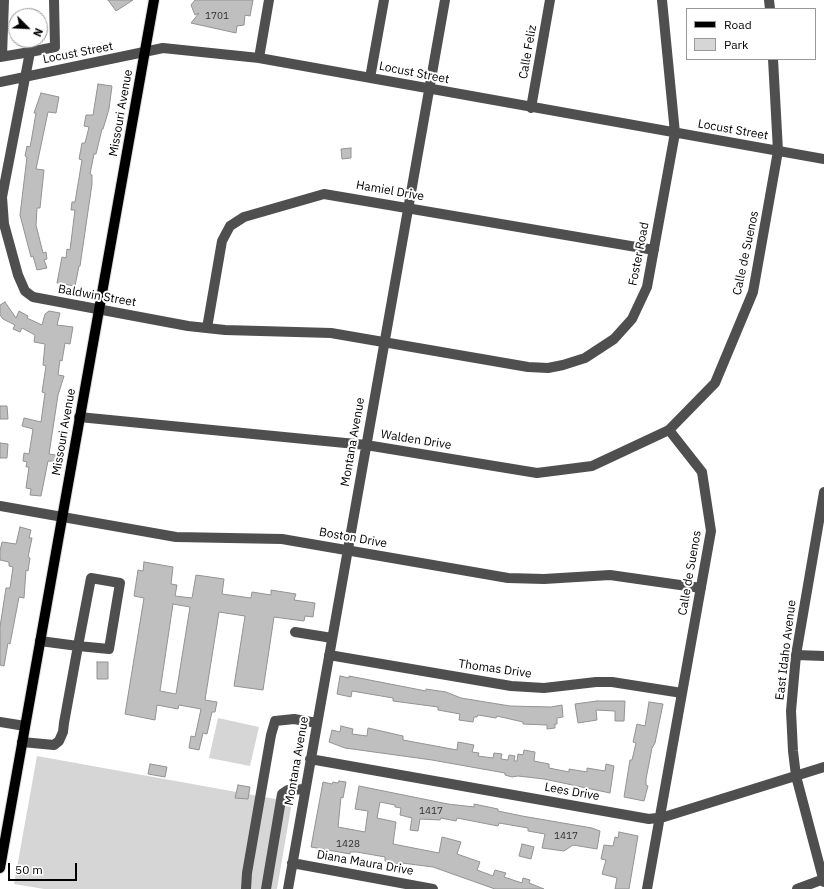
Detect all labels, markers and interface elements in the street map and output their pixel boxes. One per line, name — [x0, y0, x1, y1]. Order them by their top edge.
north arrow — [8, 8, 48, 48]
legend — [686, 8, 816, 60]
house number: 1701 — [205, 10, 229, 22]
text: Road — [724, 17, 752, 32]
street label: Calle Feliz — [516, 24, 540, 80]
text: N — [30, 26, 46, 39]
text: Park — [724, 37, 748, 52]
street label: Locust Street — [42, 39, 114, 67]
street label: Locust Street — [378, 59, 450, 87]
street label: Missouri Avenue — [106, 68, 136, 158]
street label: Locust Street — [697, 117, 769, 143]
street label: Hamiel Drive — [355, 178, 425, 204]
street label: Calle de Suenos — [730, 209, 762, 297]
street label: Foster Road — [626, 221, 652, 287]
street label: Baldwin Street — [57, 282, 137, 310]
street label: Missouri Avenue — [49, 387, 79, 477]
street label: Montana Avenue — [338, 396, 368, 488]
street label: Walden Drive — [380, 427, 452, 453]
street label: Boston Drive — [318, 525, 388, 551]
street label: Calle de Suenos — [675, 529, 705, 617]
street label: East Idaho Avenue — [773, 599, 799, 701]
street label: Thomas Drive — [457, 657, 533, 681]
street label: Montana Avenue — [282, 715, 312, 807]
street label: Lees Drive — [543, 780, 601, 804]
house number: 1417 — [419, 805, 443, 817]
house number: 1417 — [554, 830, 578, 842]
house number: 1428 — [336, 838, 360, 850]
street label: Diana Maura Drive — [316, 847, 414, 879]
scale bar — [10, 855, 79, 881]
text: 50 m — [15, 862, 43, 877]

